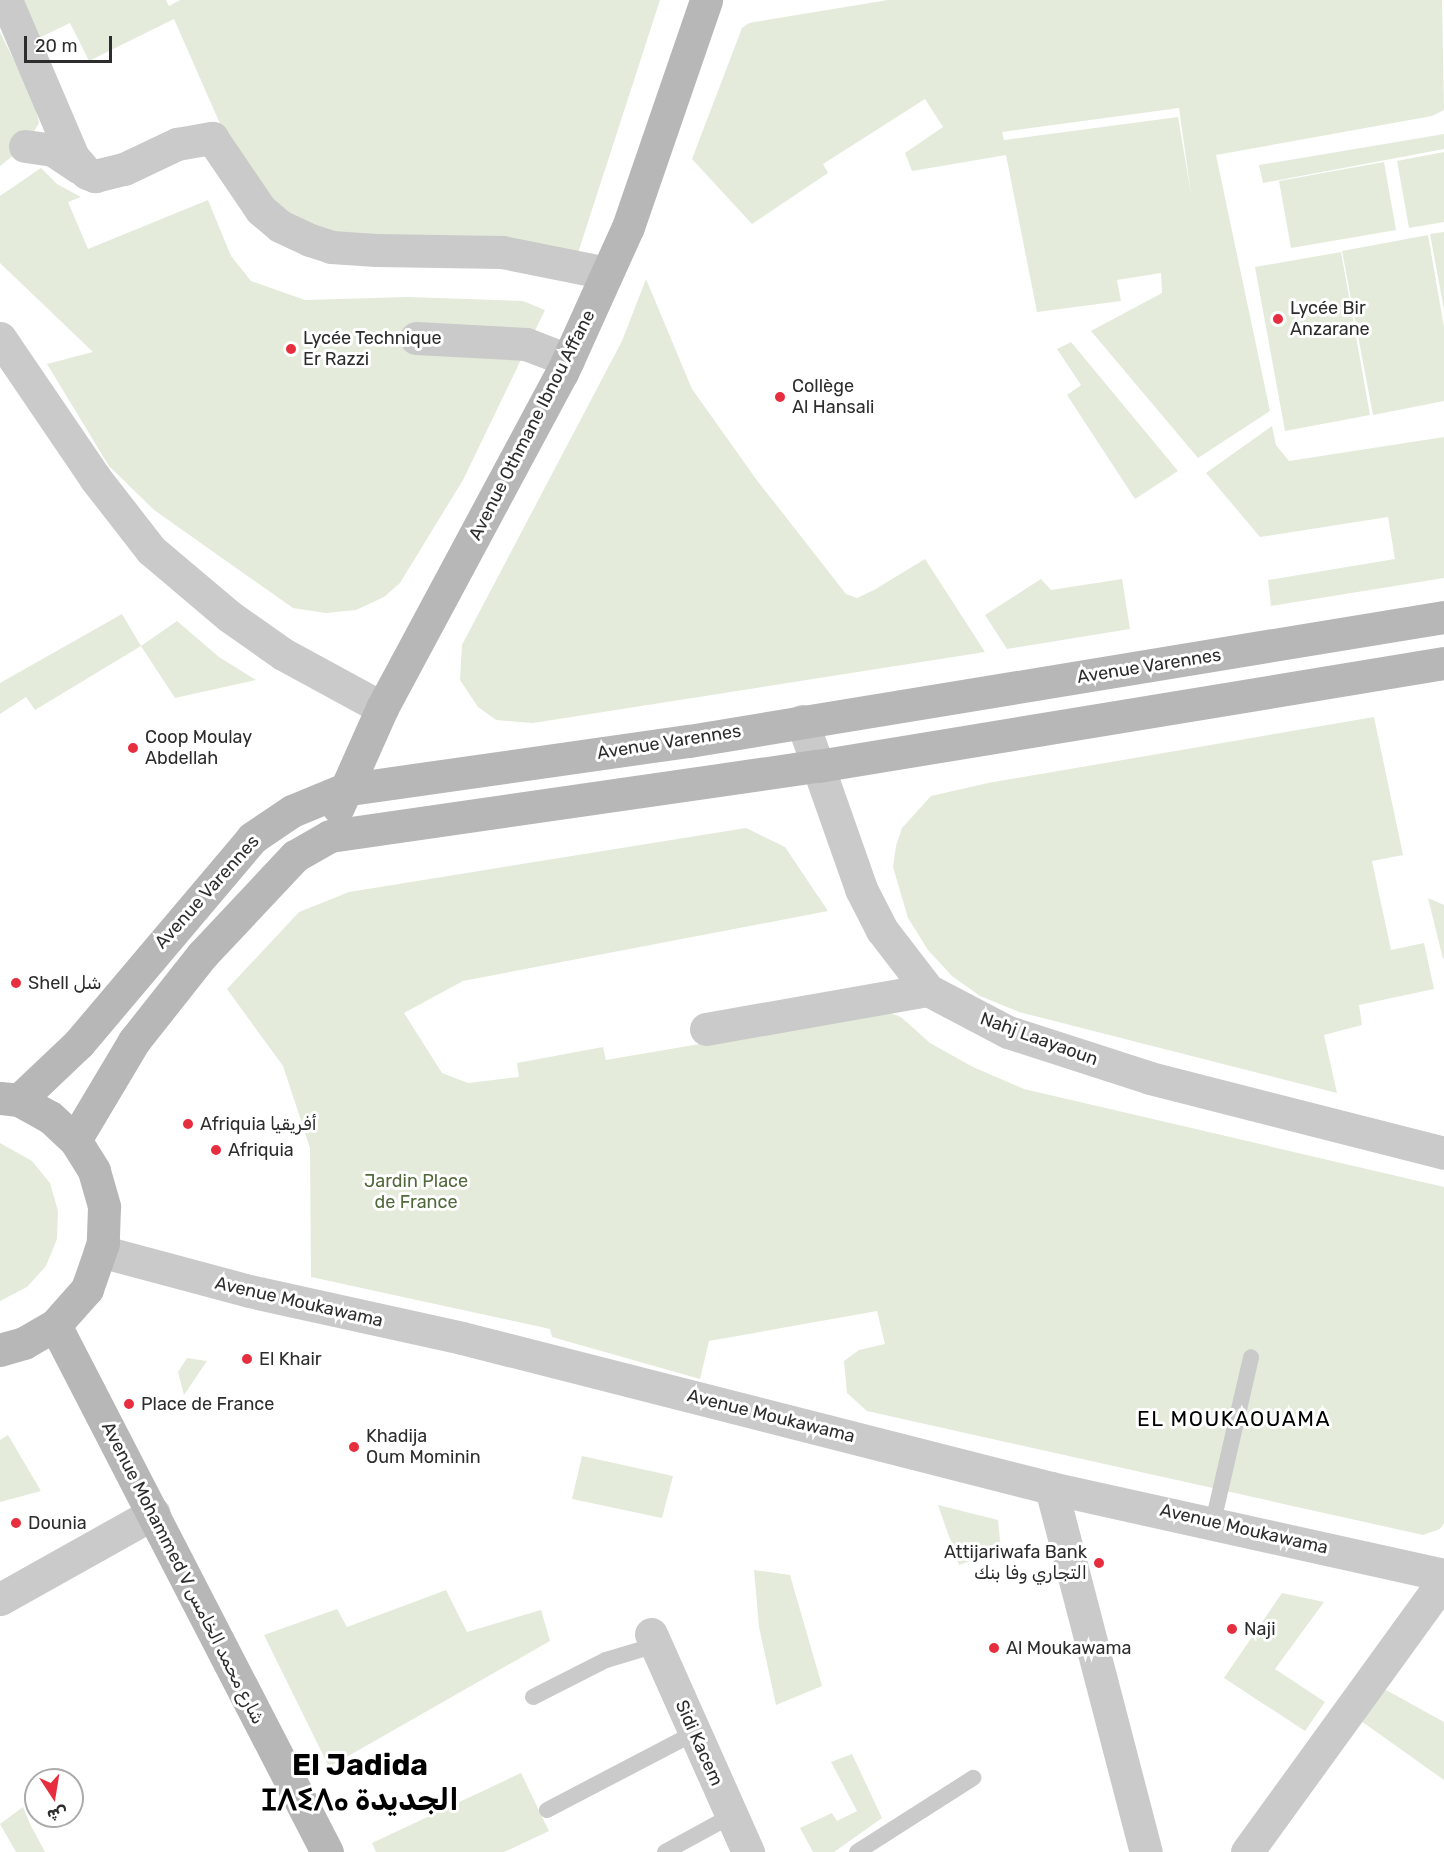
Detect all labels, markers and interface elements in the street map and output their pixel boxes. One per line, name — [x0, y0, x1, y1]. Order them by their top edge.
scale bar — [27, 24, 116, 62]
text: 20 m — [35, 35, 77, 57]
place label: Lycée Bir Anzarane — [1290, 298, 1370, 340]
street label: Avenue Othmane Ibnou Affane — [464, 306, 600, 544]
marker: Lycée Bir Anzarane — [1271, 312, 1285, 326]
place label: Lycée Technique Er Razzi — [303, 328, 442, 370]
marker: Lycée Technique Er Razzi — [284, 342, 298, 356]
place label: Collège Al Hansali — [792, 376, 874, 418]
marker: Collège Al Hansali — [773, 390, 787, 404]
street label: Avenue Varennes — [1075, 644, 1223, 688]
street label: Avenue Varennes — [595, 720, 743, 764]
place label: Coop Moulay Abdellah — [145, 727, 252, 770]
marker: Coop Moulay Abdellah — [126, 741, 140, 755]
street label: Avenue Varennes — [150, 831, 264, 953]
place label: Shell شل — [28, 972, 102, 994]
marker: Shell شل — [9, 976, 23, 990]
street label: Nahj Laayaoun — [977, 1008, 1101, 1070]
place label: Afriquia أفريقيا — [200, 1113, 317, 1135]
marker: Afriquia أفريقيا — [181, 1117, 195, 1131]
place label: Afriquia — [228, 1139, 294, 1161]
marker: Afriquia — [209, 1143, 223, 1157]
park label: Jardin Place de France — [364, 1171, 468, 1214]
street label: Avenue Moukawama — [213, 1272, 385, 1332]
place label: El Khair — [259, 1348, 322, 1370]
marker: El Khair — [240, 1352, 254, 1366]
street label: Avenue Moukawama — [685, 1385, 857, 1447]
place label: Place de France — [141, 1393, 274, 1415]
marker: Place de France — [122, 1397, 136, 1411]
district label: EL MOUKAOUAMA — [1137, 1406, 1331, 1432]
street label: Avenue Mohammed V شارع محمد الخامس — [97, 1418, 269, 1728]
place label: Khadija Oum Mominin — [366, 1426, 481, 1468]
marker: Khadija Oum Mominin — [347, 1440, 361, 1454]
street label: Avenue Moukawama — [1158, 1499, 1330, 1559]
place label: Dounia — [28, 1512, 87, 1534]
marker: Dounia — [9, 1516, 23, 1530]
place label: Attijariwafa Bank التجاري وفا بنك — [944, 1542, 1087, 1584]
marker: Attijariwafa Bank التجاري وفا بنك — [1092, 1556, 1106, 1570]
place label: Naji — [1244, 1618, 1276, 1640]
marker: Naji — [1225, 1622, 1239, 1636]
place label: Al Moukawama — [1006, 1637, 1131, 1659]
marker: Al Moukawama — [987, 1641, 1001, 1655]
street label: Sidi Kacem — [670, 1697, 728, 1789]
district label: El Jadida ⵊⴷⵉⴷⴰ الجديدة — [261, 1747, 459, 1818]
north arrow — [24, 1768, 84, 1828]
text: ش — [46, 1803, 69, 1826]

